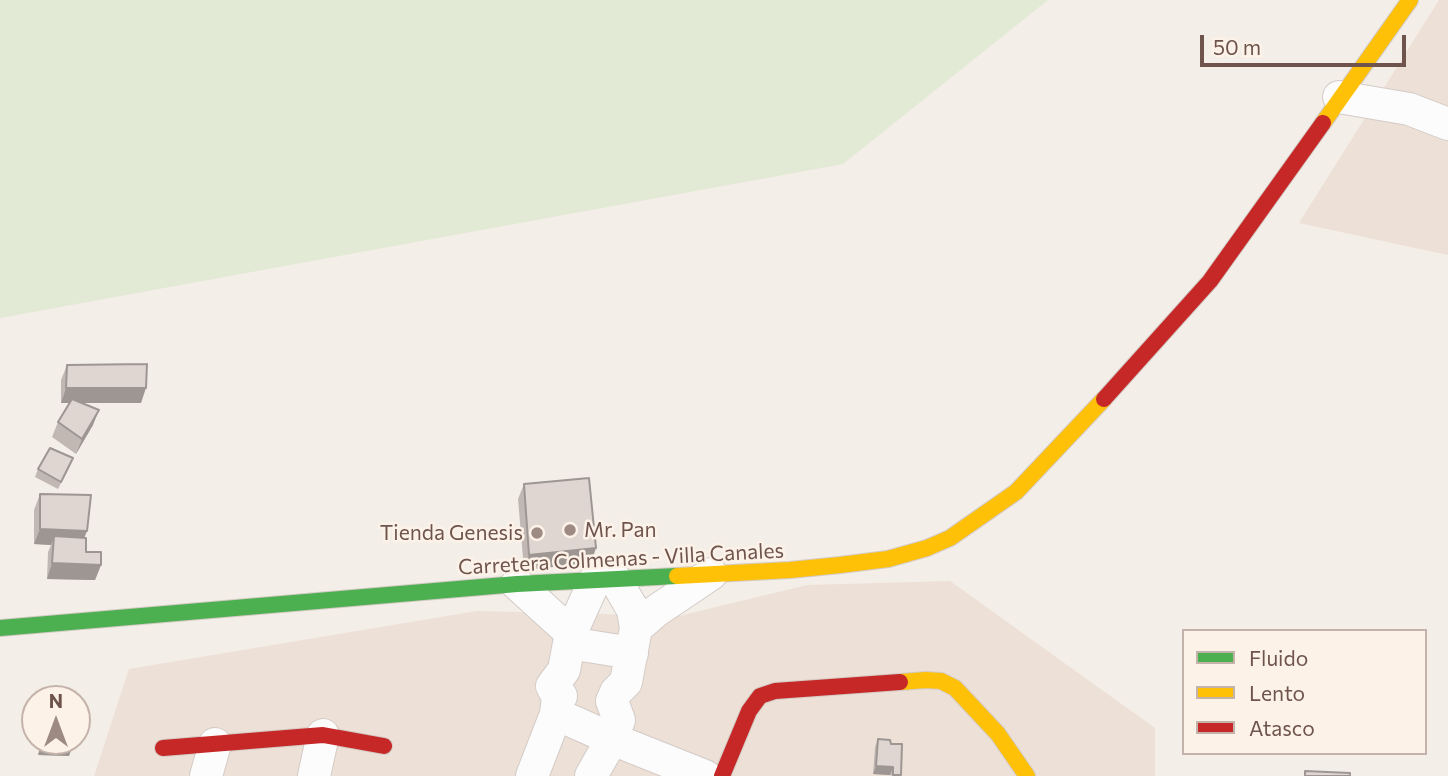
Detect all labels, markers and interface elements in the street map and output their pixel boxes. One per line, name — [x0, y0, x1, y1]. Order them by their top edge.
scale bar — [1203, 21, 1410, 65]
text: 50 m — [1213, 34, 1261, 59]
place label: Mr. Pan — [584, 517, 657, 543]
place label: Tienda Genesis — [380, 520, 523, 546]
marker: Mr. Pan — [562, 522, 578, 538]
marker: Tienda Genesis — [529, 525, 545, 541]
street label: Carretera Colmenas - Villa Canales — [457, 538, 785, 580]
legend — [1182, 629, 1427, 755]
text: Fluido — [1249, 645, 1308, 670]
text: Lento — [1249, 680, 1305, 705]
north arrow — [21, 685, 91, 755]
text: N — [49, 689, 63, 712]
text: Atasco — [1249, 715, 1315, 740]

